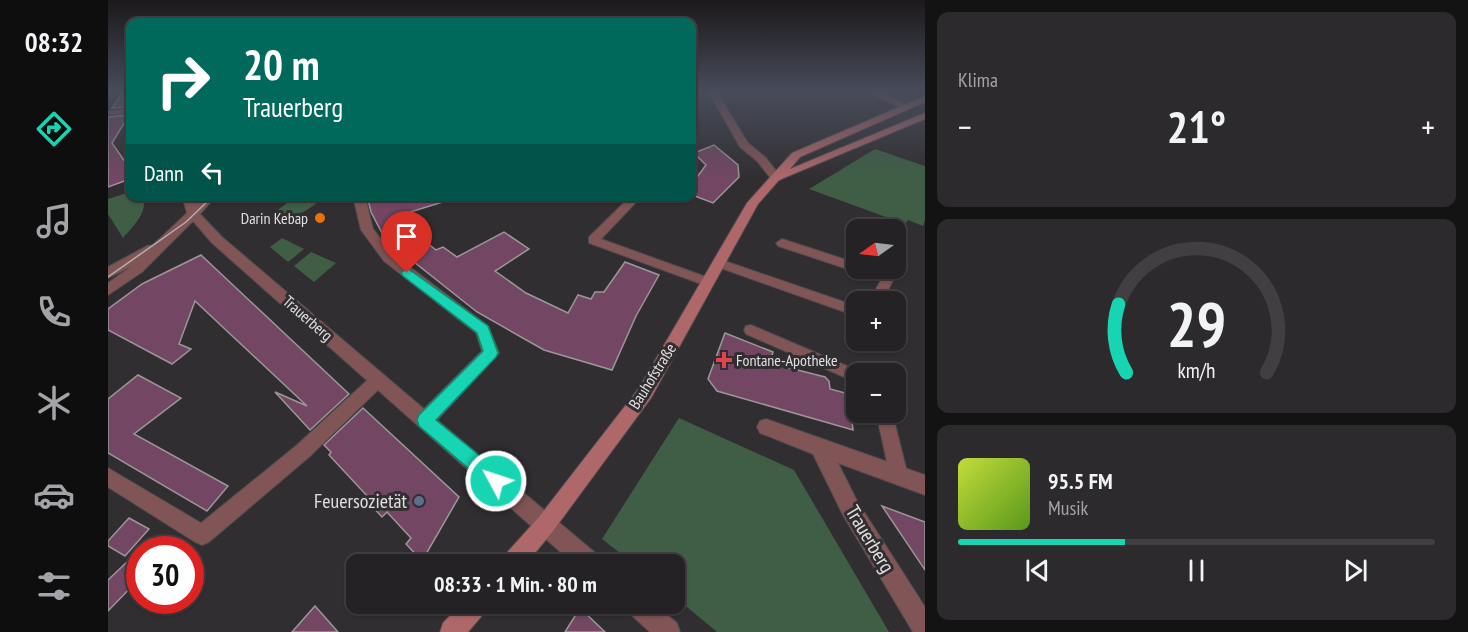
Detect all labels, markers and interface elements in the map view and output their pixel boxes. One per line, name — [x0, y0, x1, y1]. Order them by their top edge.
text: 08:32 — [25, 25, 83, 59]
text: 20 m — [243, 37, 320, 92]
icon: right — [144, 42, 222, 120]
text: Klima — [958, 67, 998, 93]
text: Trauerberg — [243, 90, 343, 124]
text: 21° — [1167, 97, 1226, 155]
text: − — [958, 105, 972, 148]
text: + — [1421, 105, 1435, 148]
icon: directions — [33, 108, 75, 150]
icon: left — [196, 156, 229, 189]
text: Dann — [144, 159, 184, 187]
icon: music — [33, 200, 75, 242]
place label: Darin Kebap — [241, 208, 308, 228]
marker: Darin Kebap — [313, 211, 327, 225]
pin — [381, 211, 432, 273]
north arrow — [846, 219, 906, 279]
map controls — [846, 219, 906, 423]
icon: arrive — [390, 220, 423, 253]
text: 29 — [1167, 283, 1226, 364]
icon: phone — [33, 291, 75, 333]
street label: Trauerberg — [279, 291, 337, 345]
button: + — [846, 291, 906, 351]
street label: Bauhofstraße — [624, 339, 680, 413]
place label: Fontane-Apotheke — [736, 350, 838, 370]
marker: Fontane-Apotheke — [717, 353, 731, 367]
text: km/h — [1177, 356, 1216, 384]
button: − — [846, 363, 906, 423]
icon: climate — [33, 382, 75, 424]
position arrow — [464, 449, 528, 513]
text: 95.5 FM — [1048, 467, 1113, 495]
icon: car — [33, 474, 75, 516]
place label: Feuersozietät — [314, 488, 407, 514]
marker: Feuersozietät — [412, 494, 426, 508]
text: Musik — [1048, 495, 1088, 521]
street label: Trauerberg — [840, 501, 900, 577]
speed limit sign: 30 — [126, 536, 204, 614]
icon: previous — [1021, 554, 1054, 587]
icon: pause — [1180, 554, 1213, 587]
icon: next — [1339, 554, 1372, 587]
icon: filters — [33, 565, 75, 607]
text: 08:33 · 1 Min. · 80 m — [434, 570, 597, 598]

